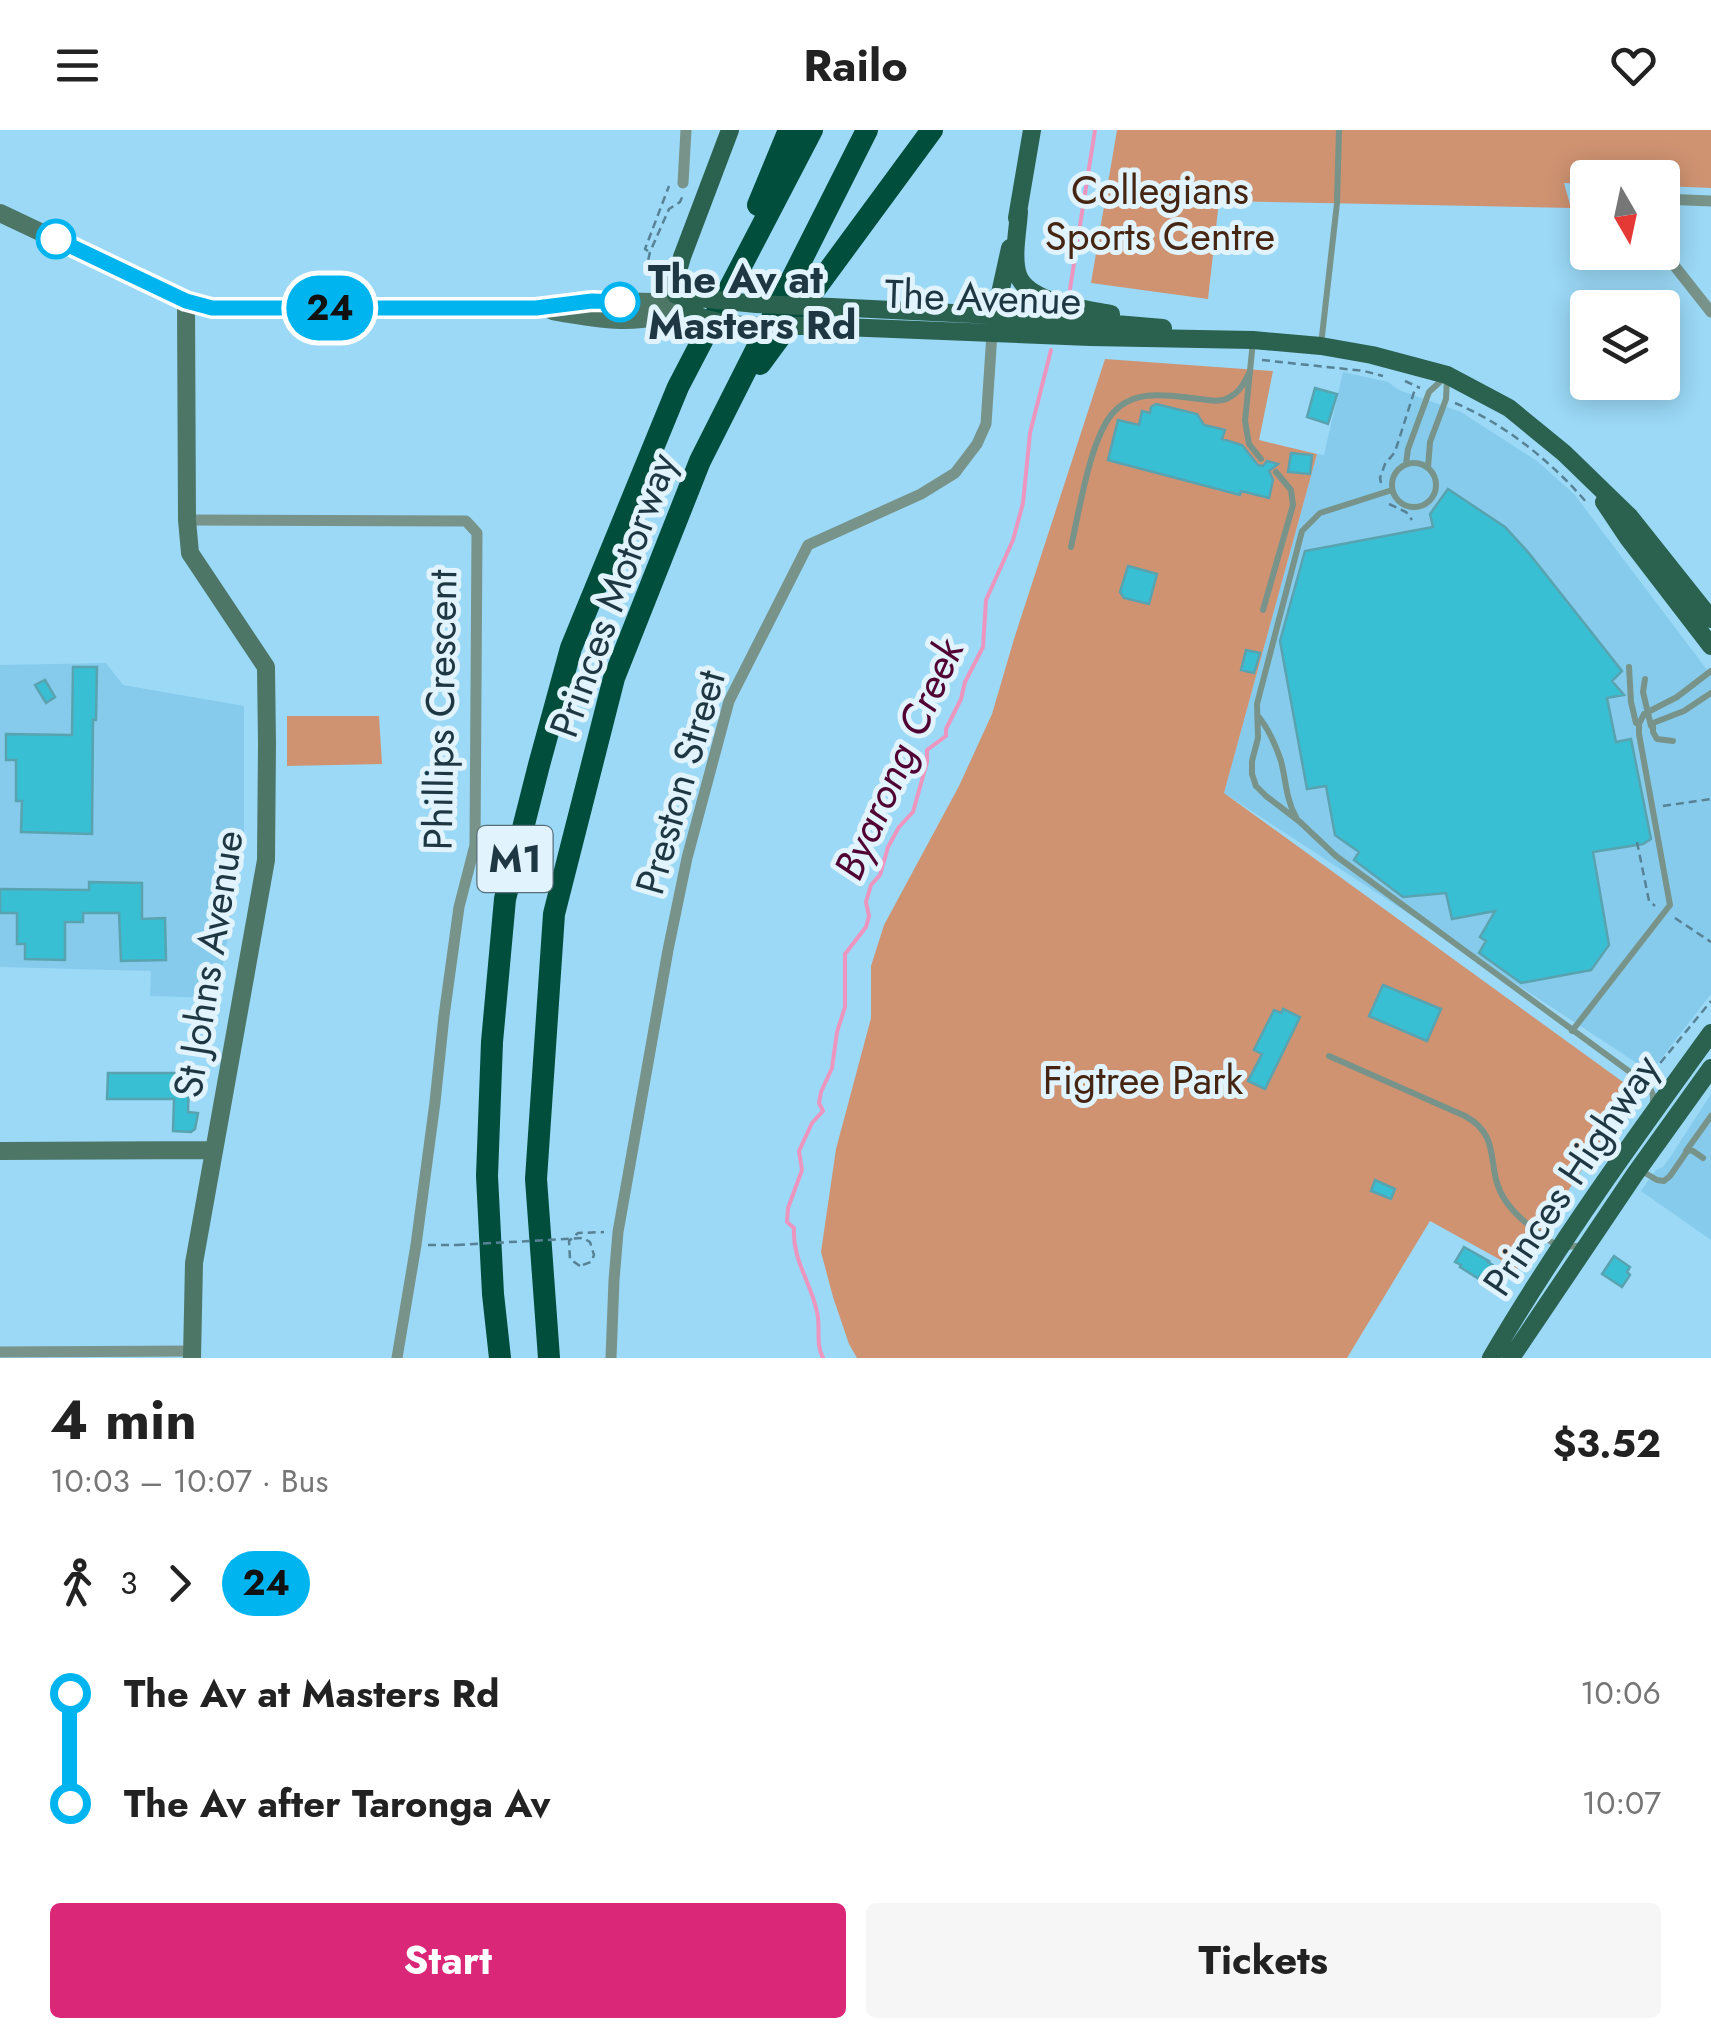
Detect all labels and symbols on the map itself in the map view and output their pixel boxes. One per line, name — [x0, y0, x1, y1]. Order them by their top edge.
north arrow — [1570, 160, 1680, 270]
park label: Collegians Sports Centre — [1045, 161, 1275, 265]
unlabelled marker — [37, 220, 75, 258]
place label: The Av at Masters Rd — [648, 250, 856, 354]
street label: The Avenue — [884, 265, 1082, 329]
line badge: 24 — [285, 276, 375, 340]
marker: The Av at Masters Rd — [601, 283, 639, 321]
street label: Princes Motorway — [535, 444, 691, 745]
street label: Phillips Crescent — [409, 569, 471, 851]
water label: Byarong Creek — [818, 627, 980, 889]
street label: Preston Street — [620, 663, 740, 901]
street label: St Johns Avenue — [158, 826, 258, 1102]
road number: M1 — [478, 826, 552, 892]
street label: Princes Highway — [1469, 1042, 1674, 1308]
park label: Figtree Park — [1043, 1051, 1244, 1109]

